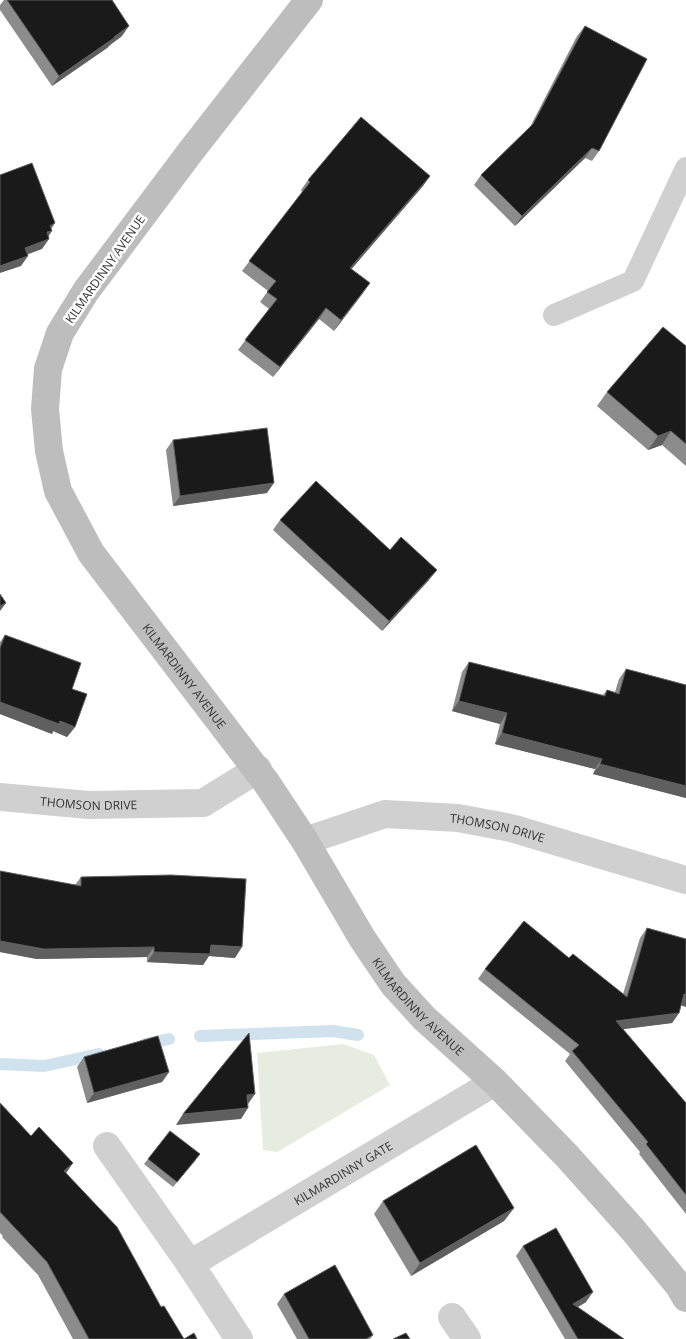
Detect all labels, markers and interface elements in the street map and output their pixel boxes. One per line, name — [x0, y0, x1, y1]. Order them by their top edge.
street label: KILMARDINNY AVENUE — [61, 211, 149, 327]
street label: KILMARDINNY AVENUE — [139, 619, 231, 732]
street label: THOMSON DRIVE — [40, 792, 137, 814]
street label: THOMSON DRIVE — [449, 809, 547, 846]
street label: KILMARDINNY AVENUE — [369, 954, 468, 1059]
street label: KILMARDINNY GATE — [290, 1137, 395, 1209]

